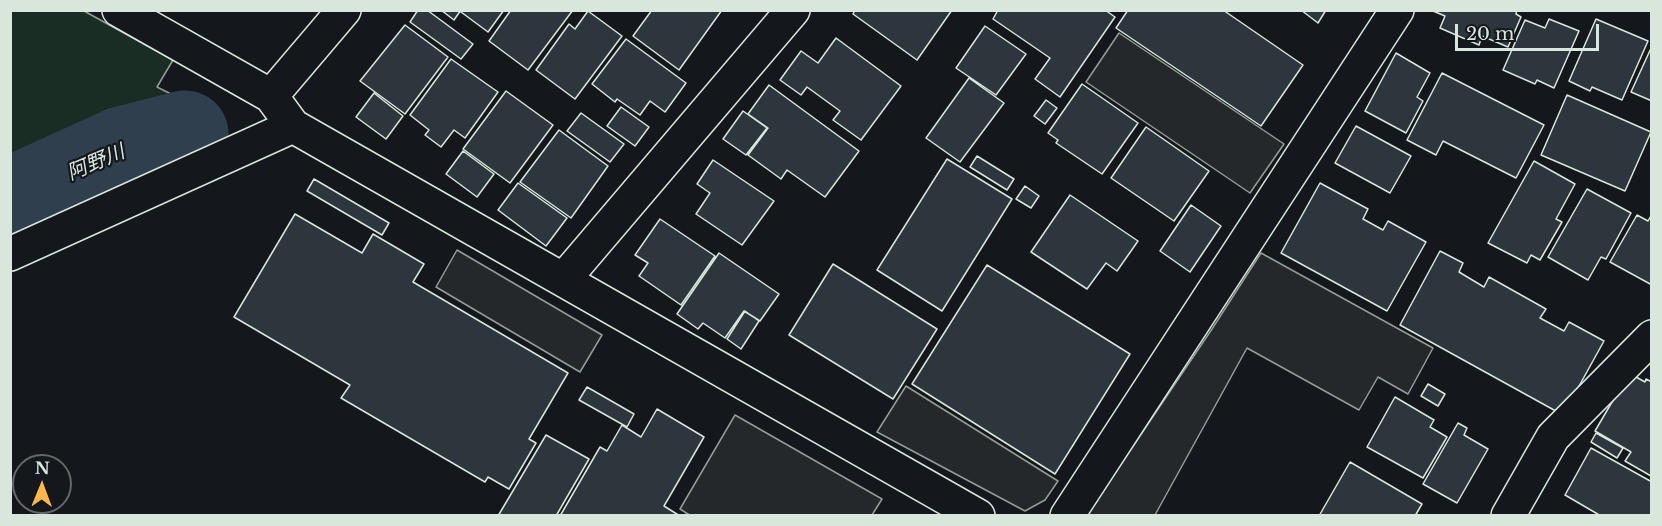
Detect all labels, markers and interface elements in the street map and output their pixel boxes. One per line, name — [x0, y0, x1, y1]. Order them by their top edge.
scale bar — [1458, 12, 1602, 50]
text: 20 m — [1466, 23, 1514, 45]
water label: 阿野川 — [64, 140, 128, 186]
north arrow — [12, 454, 72, 514]
text: N — [35, 458, 50, 478]

